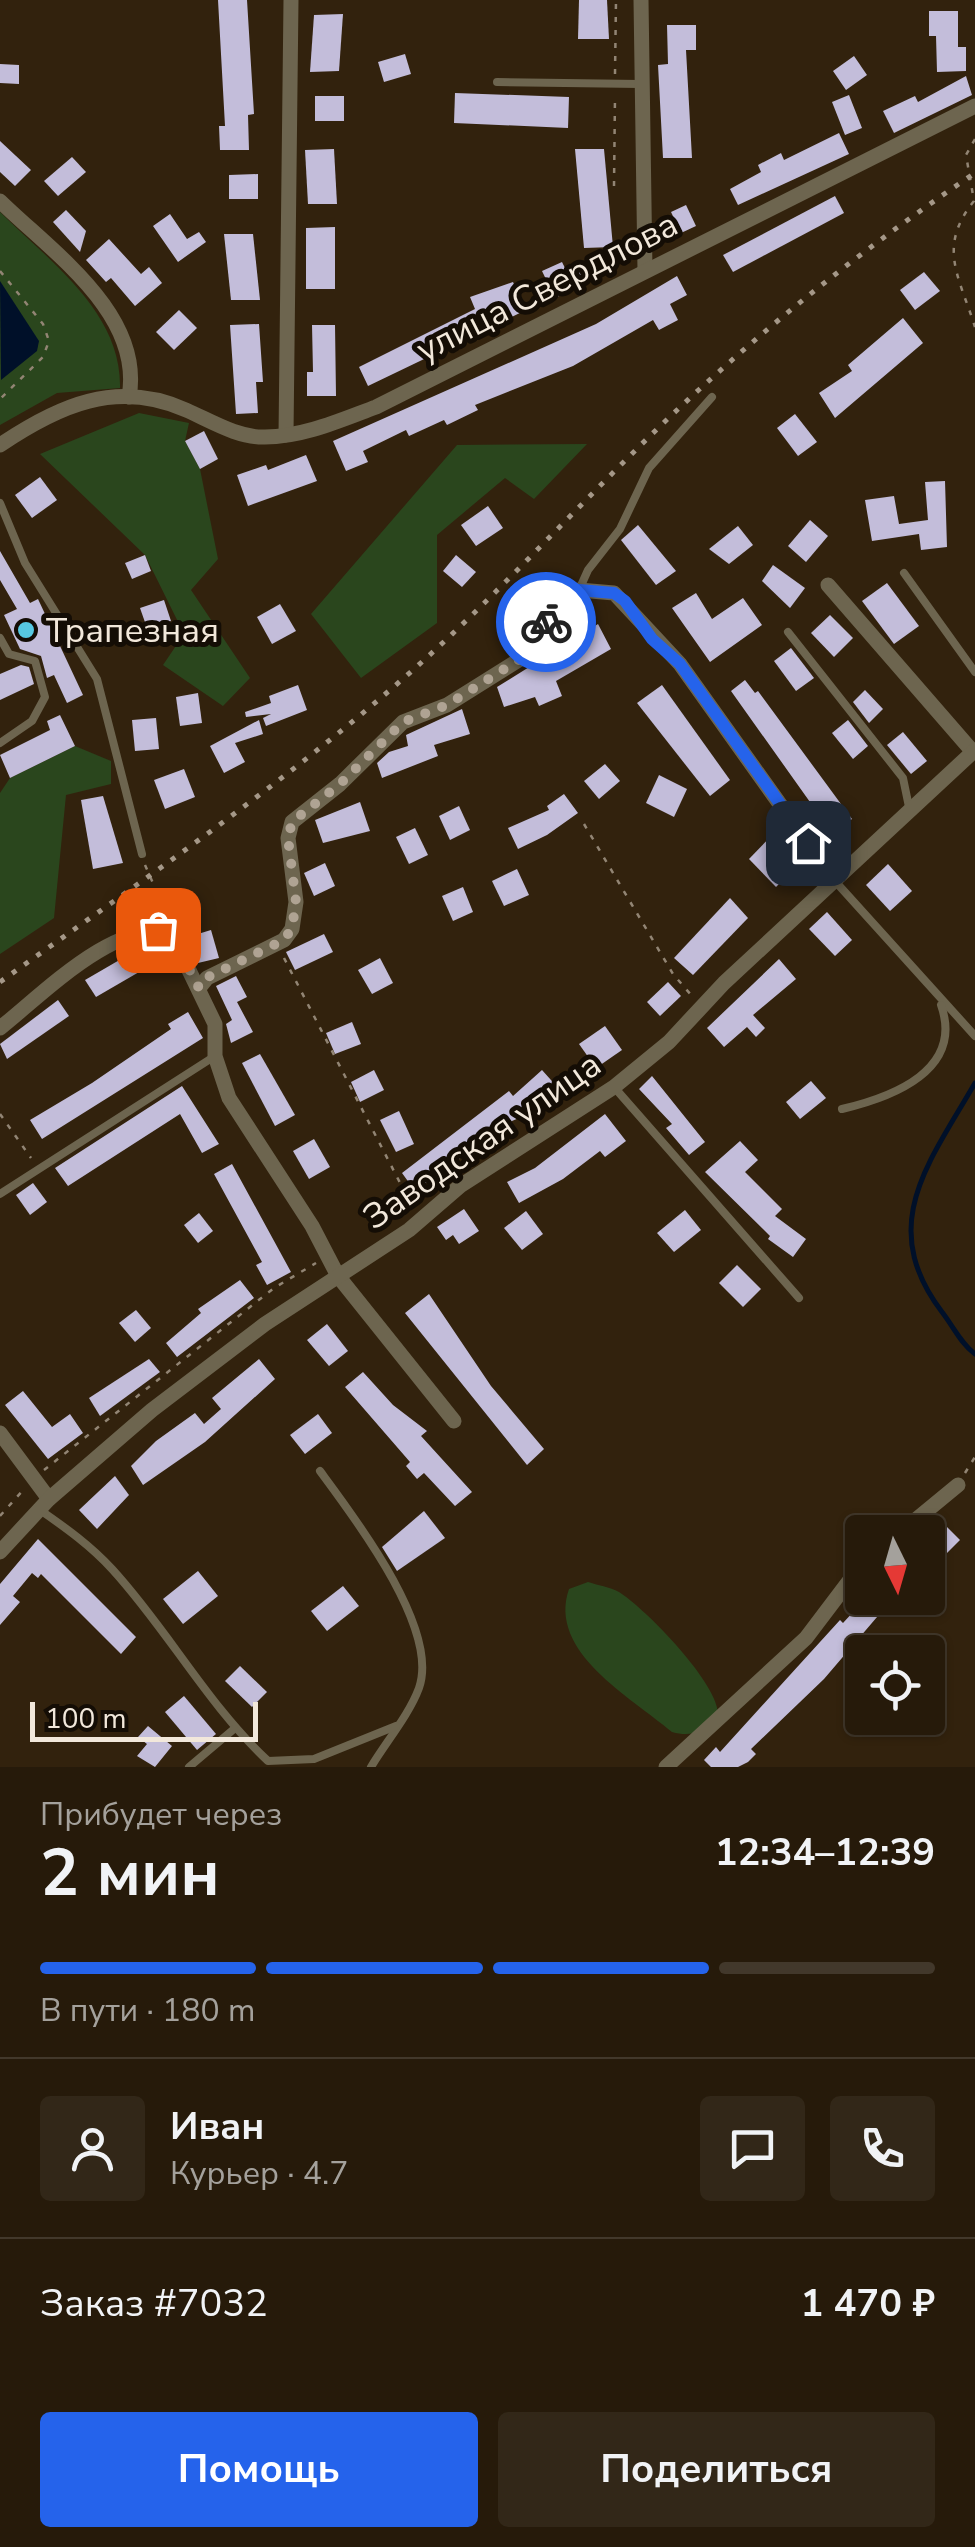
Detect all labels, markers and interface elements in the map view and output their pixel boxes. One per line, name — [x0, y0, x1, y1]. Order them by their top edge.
street label: улица Свердлова — [408, 201, 686, 373]
courier — [496, 572, 596, 672]
icon: bike — [519, 595, 574, 650]
place label: Трапезная — [46, 607, 219, 654]
marker: Трапезная — [15, 619, 37, 641]
pin — [766, 801, 851, 886]
icon: home — [781, 816, 836, 871]
pin — [116, 888, 201, 973]
icon: bag — [131, 903, 186, 958]
street label: Заводская улица — [354, 1041, 610, 1241]
north arrow — [845, 1515, 945, 1615]
map controls — [845, 1515, 945, 1735]
button: locate — [845, 1635, 945, 1735]
scale bar — [30, 1697, 258, 1742]
text: 100 m — [45, 1700, 127, 1738]
text: Прибудет через — [40, 1793, 282, 1836]
text: 12:34–12:39 — [715, 1827, 935, 1878]
text: 2 мин — [40, 1829, 220, 1918]
text: В пути · 180 m — [40, 1989, 255, 2032]
button: person — [40, 2096, 145, 2201]
button: chat — [700, 2096, 805, 2201]
button: phone — [830, 2096, 935, 2201]
text: Иван — [170, 2101, 264, 2152]
text: Курьер · 4.7 — [170, 2152, 348, 2195]
text: Заказ #7032 — [40, 2278, 268, 2329]
text: 1 470 ₽ — [800, 2278, 935, 2329]
button: Помощь — [40, 2412, 478, 2527]
button: Поделиться — [498, 2412, 935, 2527]

